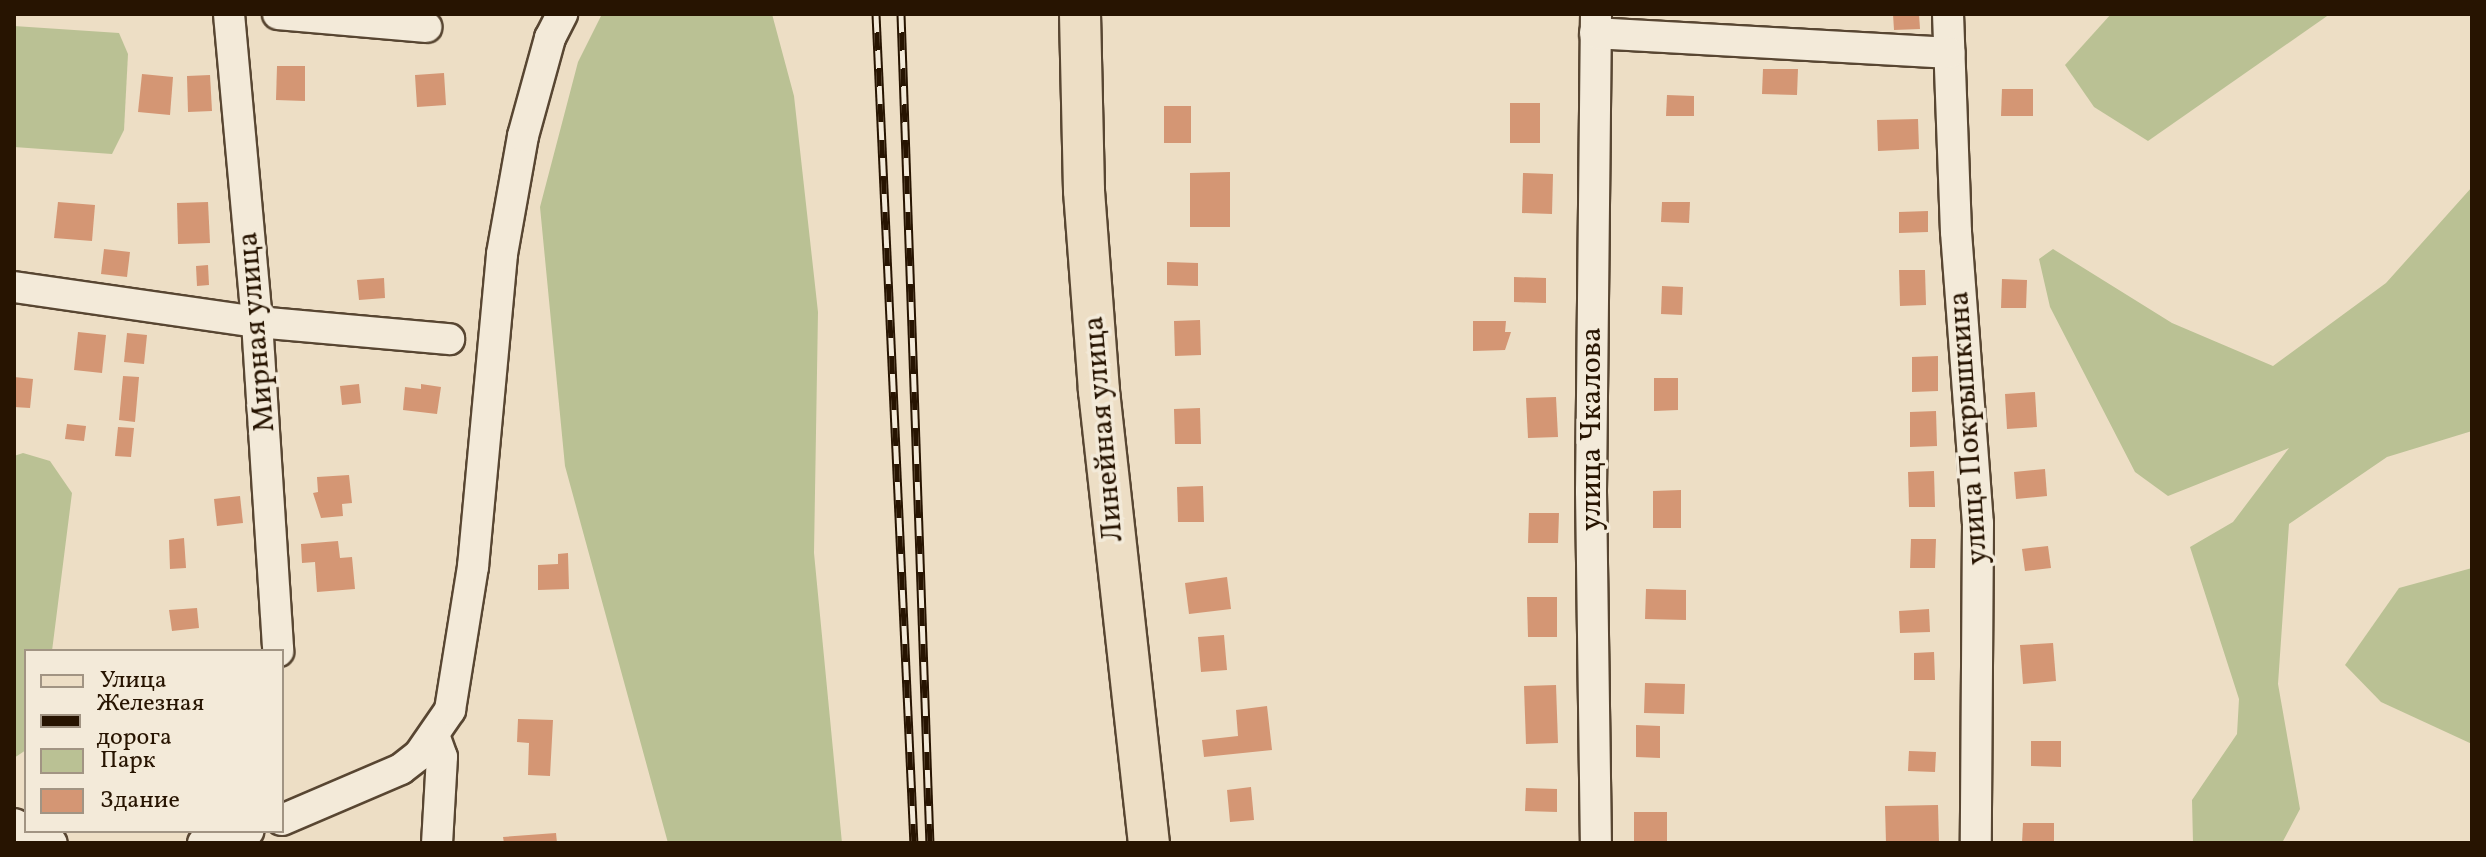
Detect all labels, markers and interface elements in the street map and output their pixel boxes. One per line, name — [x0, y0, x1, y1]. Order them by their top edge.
street label: Мирная улица — [230, 230, 284, 434]
street label: улица Покрышкина — [1941, 290, 1997, 566]
street label: Линейная улица — [1076, 314, 1132, 544]
street label: улица Чкалова — [1574, 327, 1610, 531]
legend — [24, 649, 284, 833]
text: Улица — [100, 664, 167, 698]
text: Железная дорога — [97, 687, 204, 755]
text: Парк — [100, 744, 156, 778]
text: Здание — [100, 784, 180, 818]

